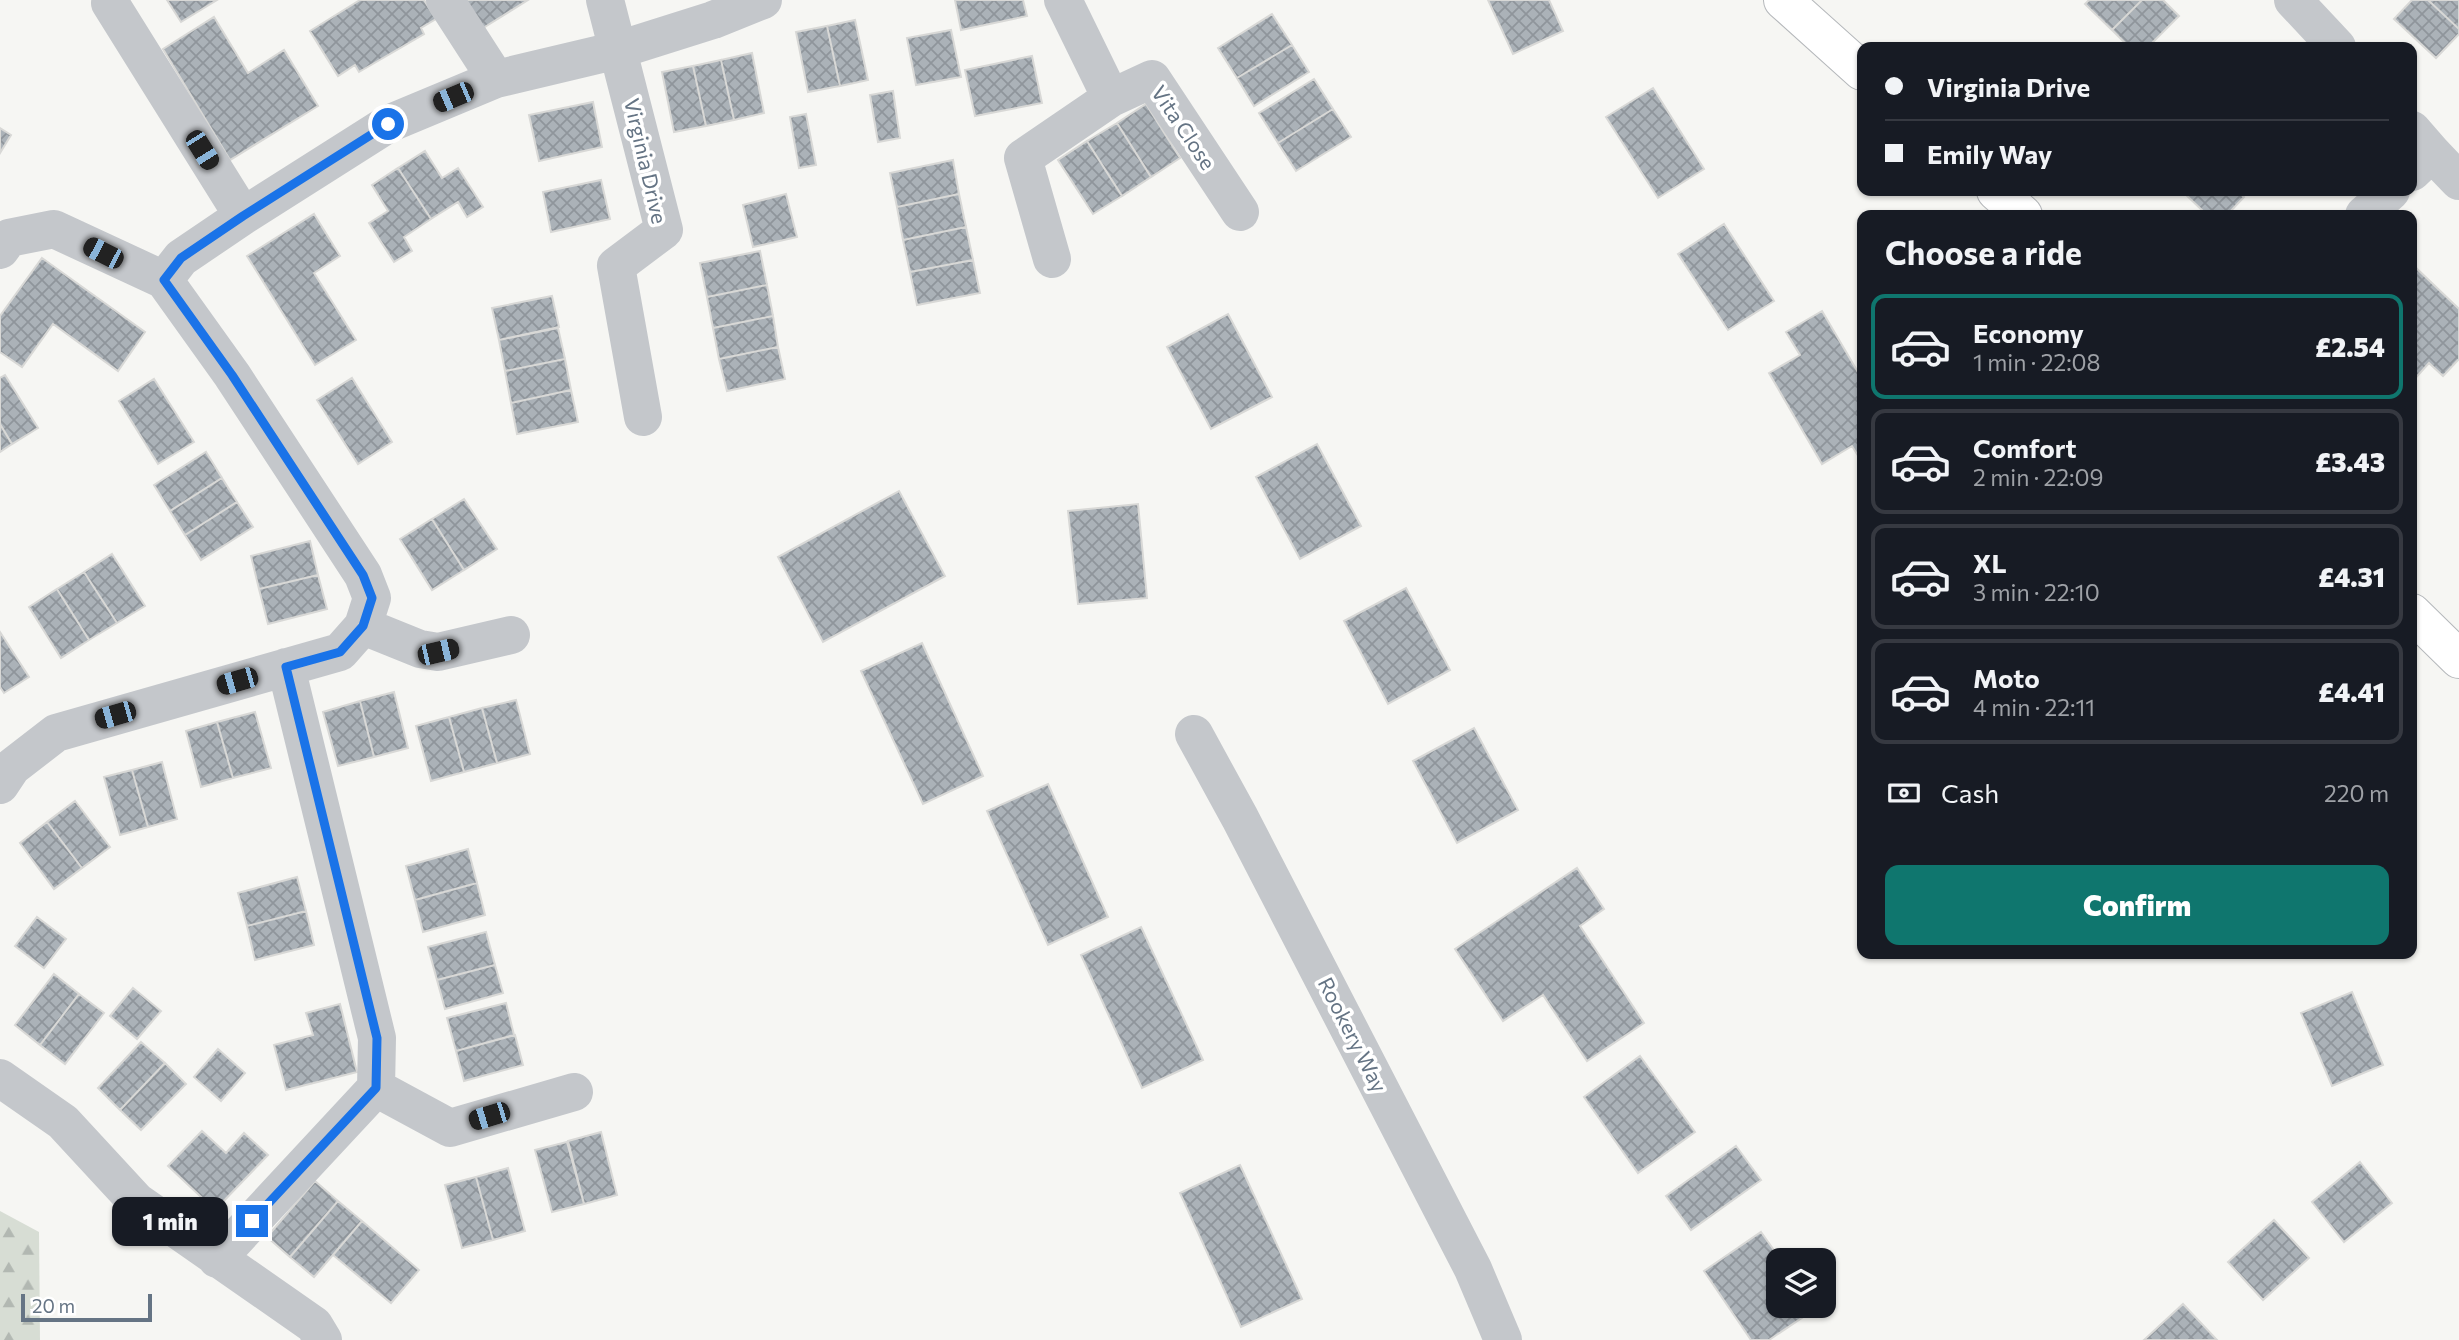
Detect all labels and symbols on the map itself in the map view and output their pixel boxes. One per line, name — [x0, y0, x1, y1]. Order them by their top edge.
car — [430, 79, 477, 115]
street label: Vita Close — [1147, 80, 1221, 174]
street label: Virginia Drive — [620, 95, 673, 226]
route start — [372, 108, 404, 140]
car — [182, 127, 223, 173]
car — [80, 234, 127, 272]
car — [416, 637, 461, 667]
car — [214, 665, 261, 697]
car — [92, 699, 139, 731]
street label: Rookery Way — [1314, 973, 1393, 1096]
car — [466, 1100, 513, 1132]
callout: 1 min — [112, 1196, 228, 1246]
route end — [236, 1205, 268, 1237]
scale bar — [21, 1291, 152, 1323]

